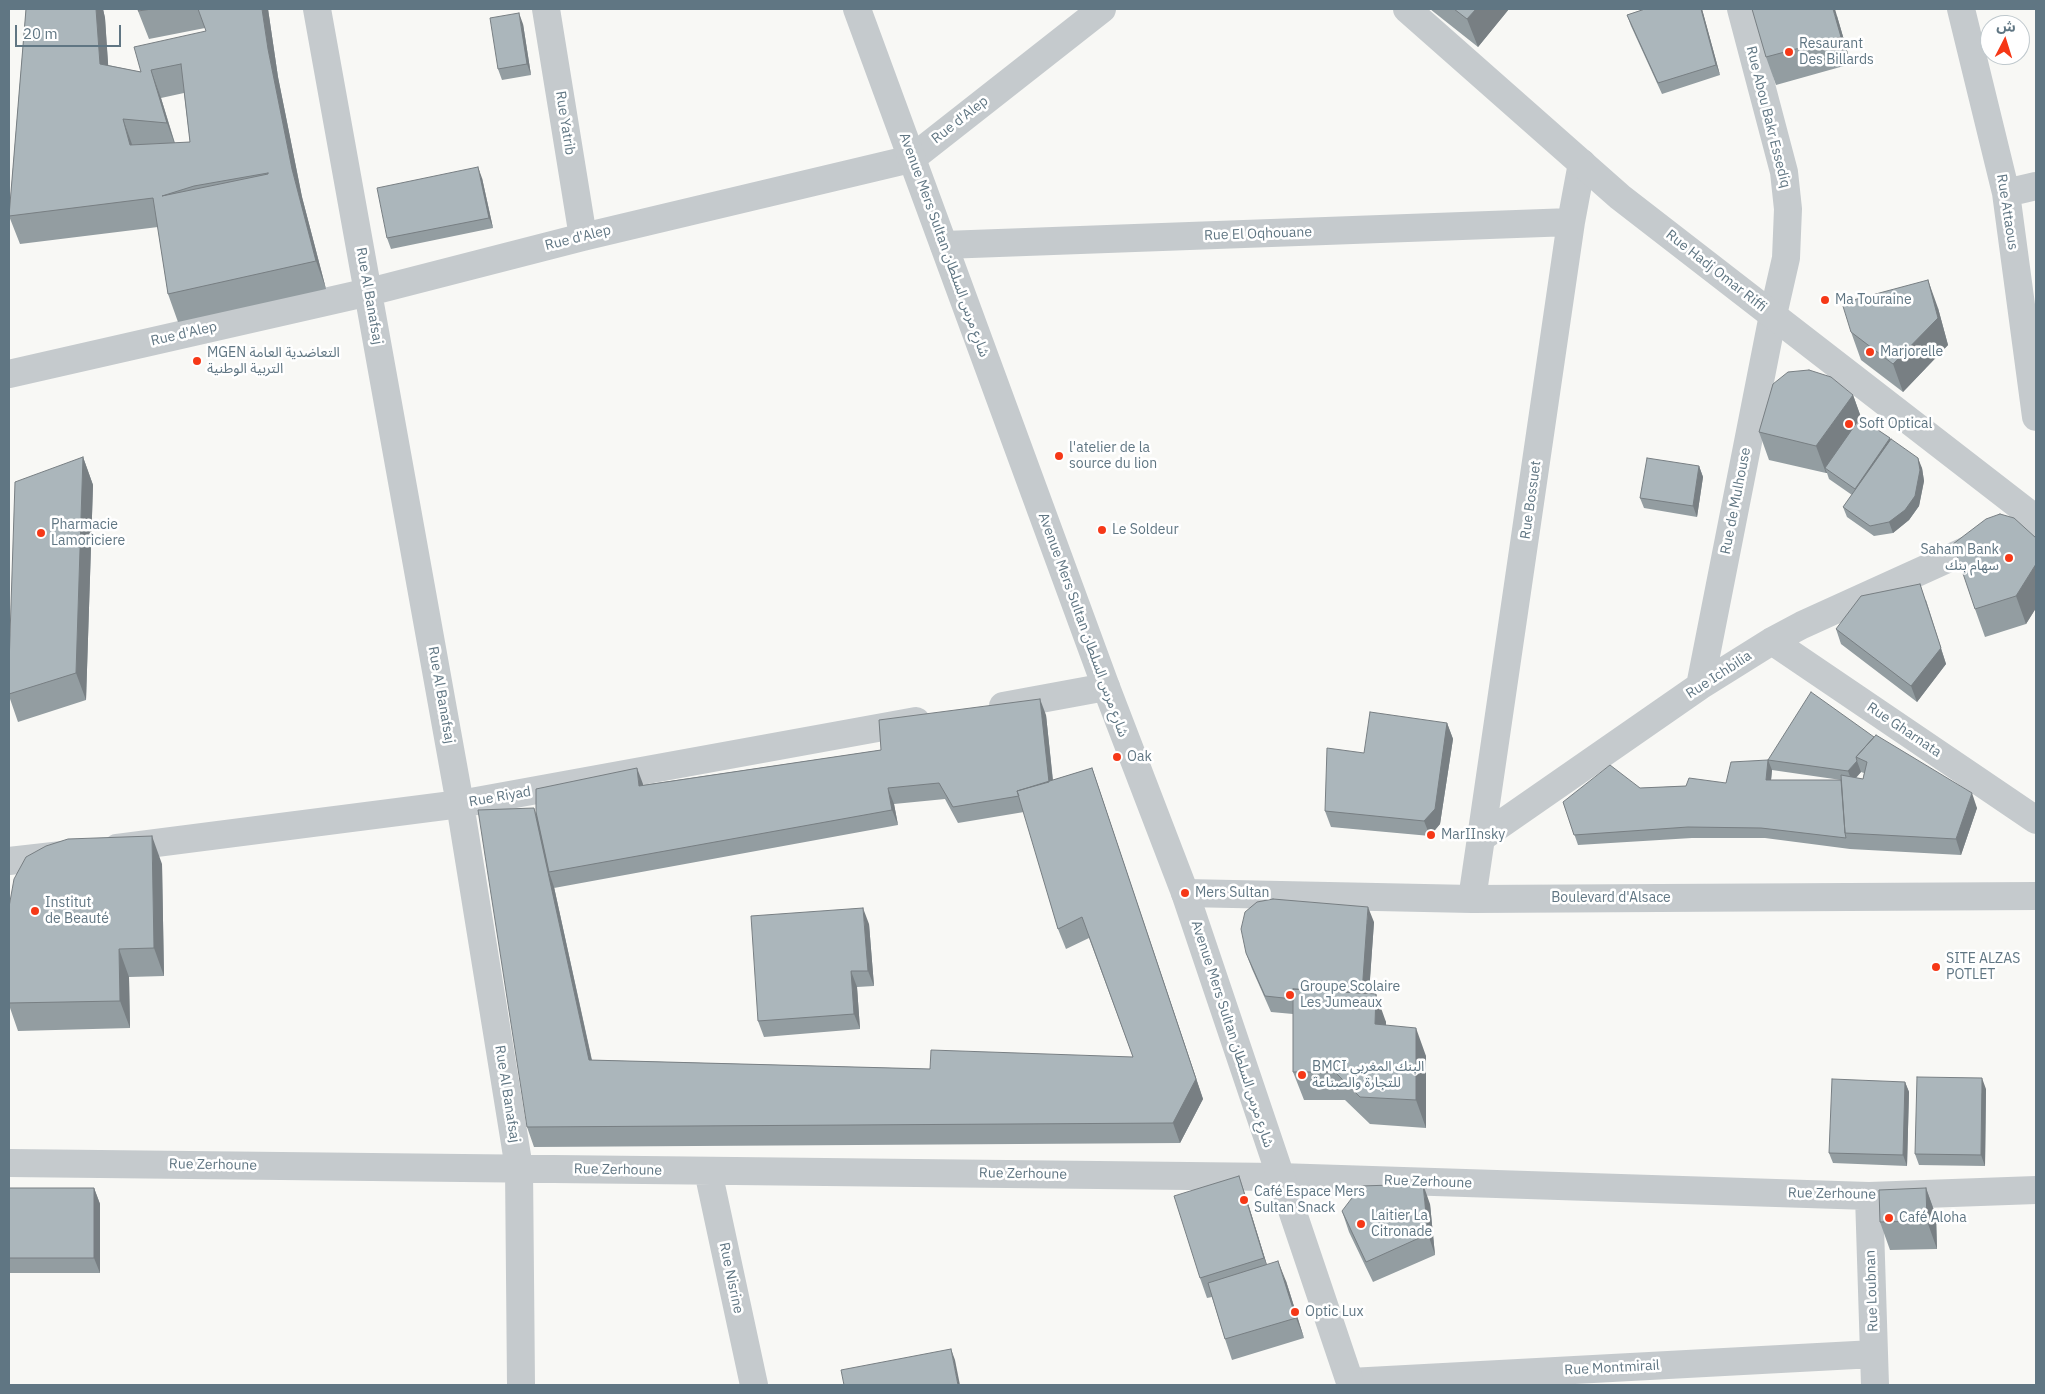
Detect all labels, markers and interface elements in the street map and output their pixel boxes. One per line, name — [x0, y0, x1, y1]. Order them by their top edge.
scale bar — [18, 15, 124, 47]
north arrow — [1980, 15, 2030, 65]
text: ش — [1996, 16, 2017, 36]
text: 20 m — [23, 24, 58, 43]
place label: Resaurant Des Billards — [1799, 36, 1874, 68]
street label: Rue Abou Bakr Essediq — [1742, 44, 1794, 190]
marker: Resaurant Des Billards — [1783, 46, 1795, 58]
street label: Rue Yatrib — [552, 90, 578, 156]
street label: Rue d'Alep — [928, 93, 992, 147]
street label: Avenue Mers Sultan شارع مرس السلطان — [895, 130, 993, 360]
street label: Rue Attaous — [1993, 173, 2021, 251]
street label: Rue d'Alep — [543, 222, 613, 254]
street label: Rue El Oqhouane — [1204, 224, 1312, 244]
street label: Rue Hadj Omar Riffi — [1662, 226, 1770, 316]
street label: Rue Al Banafsaj — [352, 246, 386, 346]
place label: Ma Touraine — [1835, 292, 1912, 308]
marker: Ma Touraine — [1819, 294, 1831, 306]
street label: Rue d'Alep — [149, 318, 219, 350]
place label: Marjorelle — [1880, 344, 1943, 360]
place label: MGEN التعاضدية العامة التربية الوطنية — [207, 345, 340, 378]
marker: Marjorelle — [1864, 346, 1876, 358]
marker: MGEN التعاضدية العامة التربية الوطنية — [191, 355, 203, 367]
place label: Soft Optical — [1859, 416, 1932, 432]
marker: Soft Optical — [1843, 418, 1855, 430]
place label: l'atelier de la source du lion — [1069, 440, 1157, 472]
street label: Rue de Mulhouse — [1717, 446, 1755, 556]
marker: l'atelier de la source du lion — [1053, 450, 1065, 462]
street label: Rue Bossuet — [1517, 460, 1545, 540]
street label: Avenue Mers Sultan شارع مرس السلطان — [1034, 510, 1132, 740]
place label: Pharmacie Lamoriciere — [51, 517, 125, 550]
place label: Le Soldeur — [1112, 522, 1179, 538]
marker: Le Soldeur — [1096, 524, 1108, 536]
marker: Pharmacie Lamoriciere — [35, 527, 47, 539]
place label: Saham Bank سهام بنك — [1920, 542, 1999, 574]
marker: Saham Bank سهام بنك — [2003, 552, 2015, 564]
street label: Rue Al Banafsaj — [424, 645, 458, 745]
street label: Rue Ichbilia — [1683, 648, 1755, 702]
street label: Rue Gharnata — [1864, 699, 1944, 761]
place label: Oak — [1127, 749, 1152, 765]
marker: Oak — [1111, 751, 1123, 763]
street label: Rue Riyad — [468, 783, 532, 811]
place label: MarIInsky — [1441, 827, 1505, 843]
marker: MarIInsky — [1425, 829, 1437, 841]
place label: Mers Sultan — [1195, 885, 1269, 901]
marker: Mers Sultan — [1179, 887, 1191, 899]
street label: Boulevard d'Alsace — [1551, 890, 1671, 906]
place label: Institut de Beauté — [45, 895, 109, 928]
marker: Institut de Beauté — [29, 905, 41, 917]
street label: Avenue Mers Sultan شارع مرس السلطان — [1187, 918, 1277, 1150]
place label: SITE ALZAS POTLET — [1946, 951, 2020, 984]
marker: SITE ALZAS POTLET — [1930, 961, 1942, 973]
place label: Groupe Scolaire Les Jumeaux — [1300, 979, 1400, 1012]
marker: Groupe Scolaire Les Jumeaux — [1284, 989, 1296, 1001]
street label: Rue Al Banafsaj — [491, 1044, 523, 1144]
place label: BMCI البنك المغربي للتجارة والصناعة — [1312, 1059, 1424, 1092]
marker: BMCI البنك المغربي للتجارة والصناعة — [1296, 1069, 1308, 1081]
street label: Rue Zerhoune — [169, 1156, 257, 1174]
street label: Rue Zerhoune — [574, 1161, 662, 1179]
street label: Rue Zerhoune — [979, 1165, 1067, 1183]
street label: Rue Zerhoune — [1384, 1172, 1472, 1192]
place label: Café Espace Mers Sultan Snack — [1254, 1184, 1365, 1216]
street label: Rue Zerhoune — [1788, 1185, 1876, 1203]
marker: Café Espace Mers Sultan Snack — [1238, 1194, 1250, 1206]
place label: Laitier La Citronade — [1371, 1208, 1432, 1240]
place label: Café Aloha — [1899, 1210, 1967, 1226]
marker: Café Aloha — [1883, 1212, 1895, 1224]
marker: Laitier La Citronade — [1355, 1218, 1367, 1230]
street label: Rue Nisrine — [715, 1241, 747, 1315]
street label: Rue Loubnan — [1862, 1250, 1882, 1332]
place label: Optic Lux — [1305, 1304, 1364, 1320]
marker: Optic Lux — [1289, 1306, 1301, 1318]
street label: Rue Montmirail — [1564, 1357, 1660, 1379]

